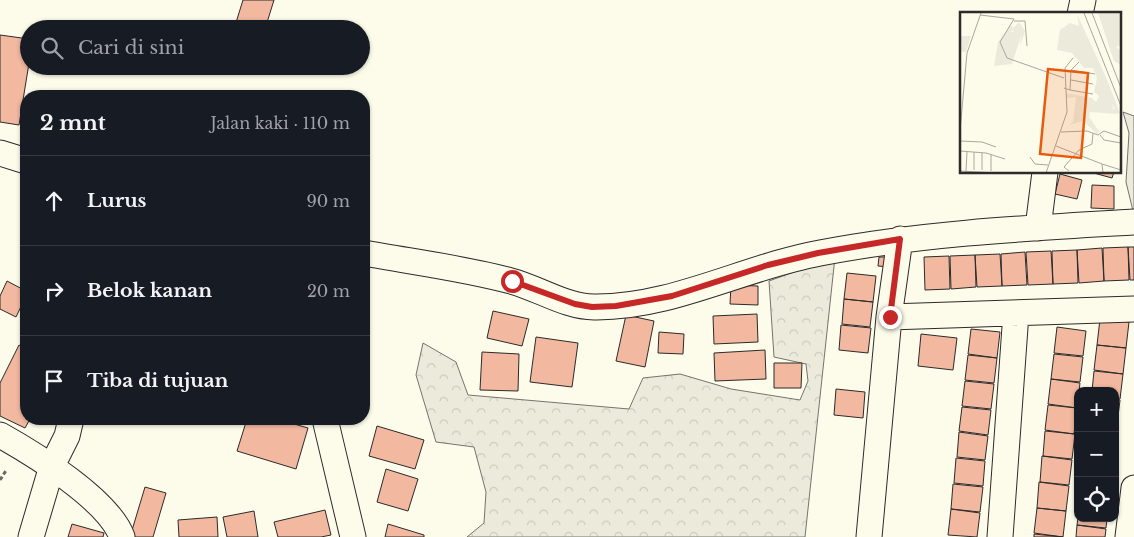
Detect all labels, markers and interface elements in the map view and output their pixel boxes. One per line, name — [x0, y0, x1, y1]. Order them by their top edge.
inset map — [960, 12, 1122, 174]
search box — [20, 20, 370, 75]
icon: search — [38, 34, 66, 62]
text: Cari di sini — [78, 36, 184, 59]
text: 2 mnt — [40, 110, 106, 136]
text: Jalan kaki · 110 m — [210, 113, 350, 133]
icon: ahead — [40, 187, 68, 215]
text: Lurus — [87, 189, 146, 212]
text: 90 m — [307, 191, 350, 211]
route start — [501, 270, 524, 293]
icon: right — [40, 277, 68, 305]
text: Belok kanan — [87, 279, 212, 302]
text: 20 m — [307, 281, 350, 301]
route end — [879, 306, 902, 329]
icon: arrive — [40, 367, 68, 395]
text: Tiba di tujuan — [87, 369, 228, 392]
map controls — [1074, 387, 1119, 522]
button: + — [1074, 387, 1119, 432]
button: − — [1074, 432, 1119, 477]
button: locate — [1074, 477, 1119, 522]

